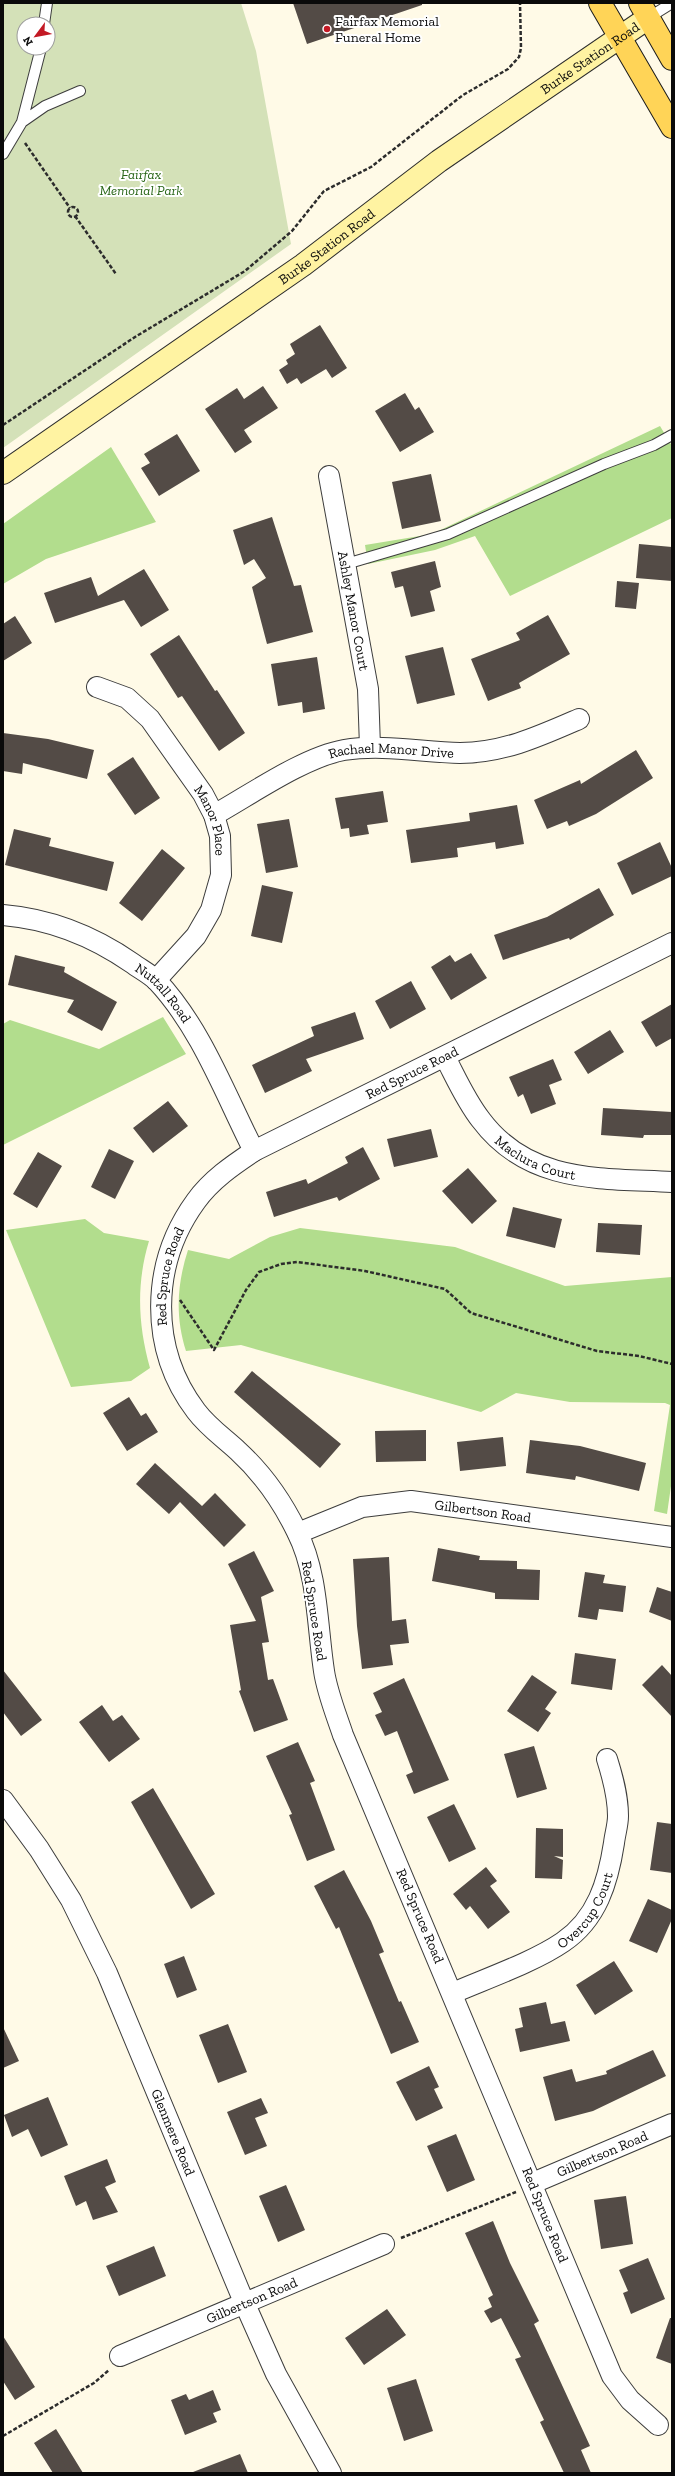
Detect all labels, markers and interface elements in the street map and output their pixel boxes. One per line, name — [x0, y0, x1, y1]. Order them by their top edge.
place label: Fairfax Memorial Funeral Home — [335, 13, 439, 46]
north arrow — [16, 16, 56, 56]
street label: Burke Station Road — [537, 18, 643, 98]
marker: Fairfax Memorial Funeral Home — [322, 24, 332, 34]
text: N — [20, 34, 36, 48]
park label: Fairfax Memorial Park — [99, 166, 183, 199]
street label: Burke Station Road — [275, 205, 378, 288]
street label: Ashley Manor Court — [334, 550, 373, 673]
street label: Rachael Manor Drive — [326, 739, 455, 762]
street label: Manor Place — [191, 782, 229, 856]
street label: Nuttall Road — [132, 959, 195, 1026]
street label: Red Spruce Road — [363, 1042, 461, 1103]
street label: Maclura Court — [491, 1132, 578, 1184]
street label: Red Spruce Road — [153, 1224, 188, 1327]
street label: Gilbertson Road — [434, 1496, 532, 1526]
street label: Red Spruce Road — [298, 1560, 330, 1663]
street label: Red Spruce Road — [392, 1866, 448, 1966]
street label: Overcup Court — [554, 1870, 616, 1952]
street label: Glenmere Road — [148, 2086, 199, 2179]
street label: Gilbertson Road — [554, 2127, 650, 2181]
street label: Red Spruce Road — [518, 2165, 572, 2265]
street label: Gilbertson Road — [204, 2273, 300, 2327]

